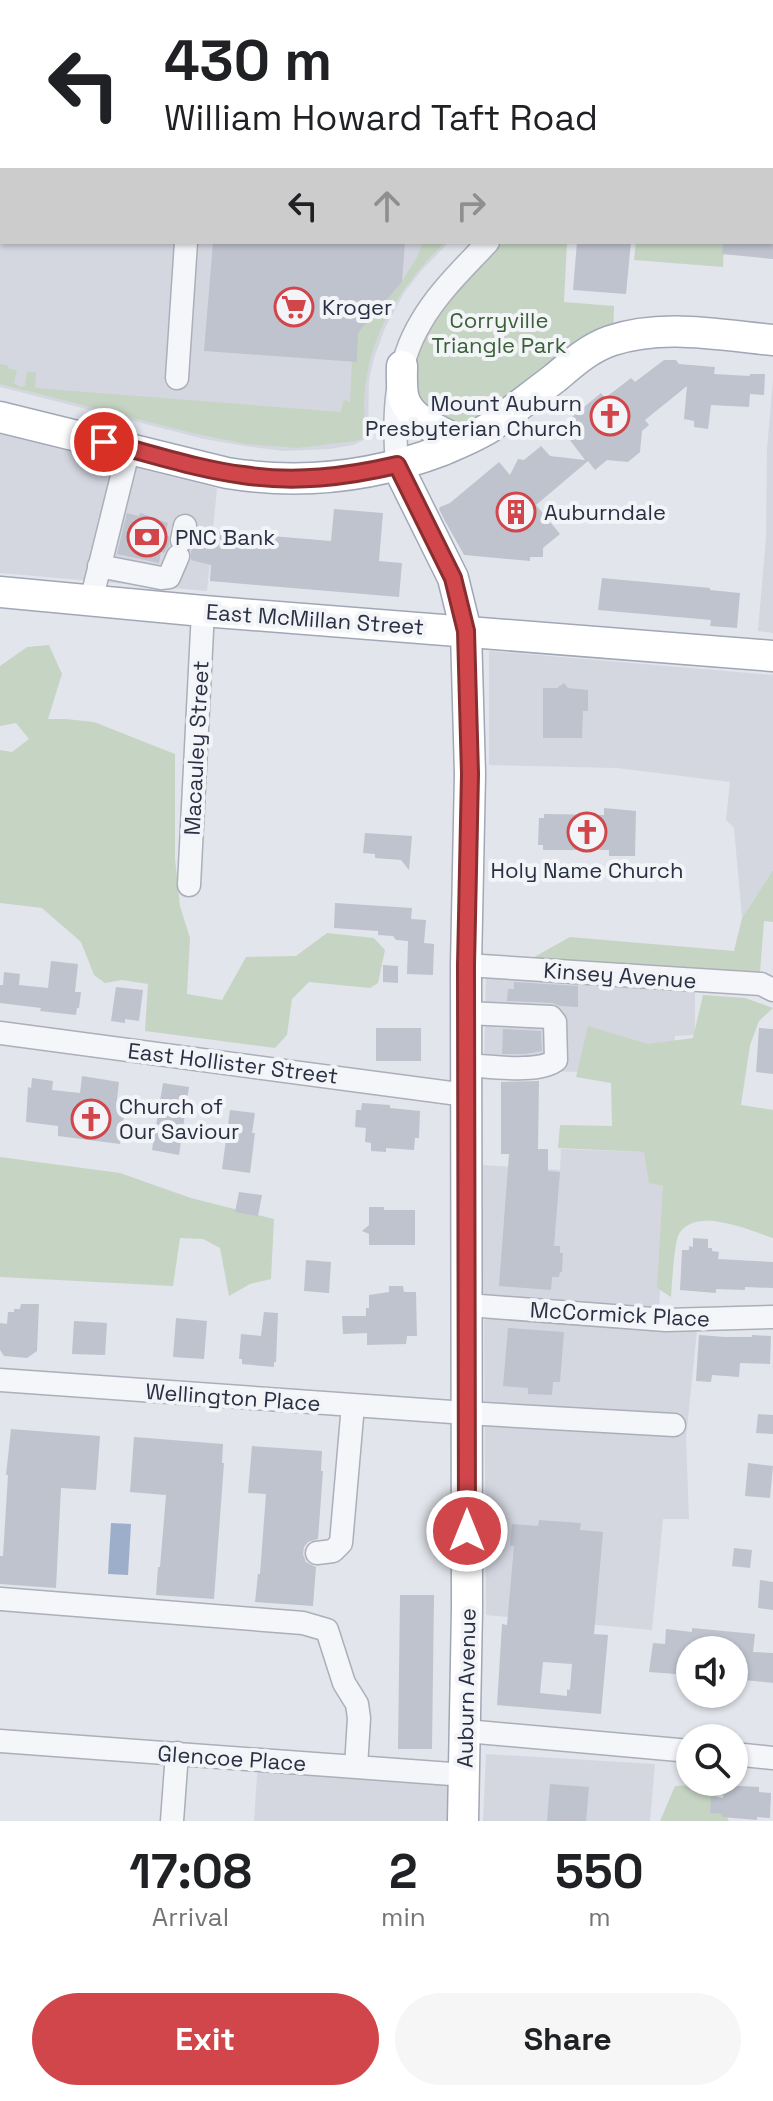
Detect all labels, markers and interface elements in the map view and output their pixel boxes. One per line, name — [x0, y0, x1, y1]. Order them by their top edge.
text: 430 m — [164, 25, 332, 96]
icon: left — [32, 32, 136, 136]
text: William Howard Taft Road — [164, 95, 598, 141]
icon: left — [281, 184, 325, 228]
icon: ahead — [365, 184, 409, 228]
icon: right — [449, 184, 493, 228]
supermarket icon: Kroger — [273, 286, 315, 328]
place label: Kroger — [322, 293, 392, 321]
park label: Corryville Triangle Park — [431, 306, 567, 359]
place label: Mount Auburn Presbyterian Church — [365, 389, 582, 442]
church icon: Mount Auburn Presbyterian Church — [589, 395, 631, 437]
pin — [70, 408, 138, 476]
icon: arrive — [82, 420, 126, 464]
building icon: Auburndale — [495, 491, 537, 533]
place label: Auburndale — [544, 498, 666, 526]
bank icon: PNC Bank — [126, 516, 168, 558]
place label: PNC Bank — [175, 523, 275, 551]
street label: East McMillan Street — [205, 597, 425, 641]
street label: Macauley Street — [177, 660, 215, 836]
church icon: Holy Name Church — [566, 811, 608, 853]
place label: Holy Name Church — [491, 856, 683, 884]
street label: Kinsey Avenue — [542, 956, 698, 994]
street label: East Hollister Street — [126, 1036, 340, 1090]
place label: Church of Our Saviour — [119, 1092, 239, 1145]
church icon: Church of Our Saviour — [70, 1098, 112, 1140]
street label: McCormick Place — [529, 1295, 711, 1333]
street label: Wellington Place — [145, 1377, 321, 1417]
position arrow — [425, 1489, 509, 1573]
street label: Auburn Avenue — [451, 1608, 481, 1768]
map controls — [676, 1636, 748, 1796]
button: sound — [676, 1636, 748, 1708]
button: search — [676, 1724, 748, 1796]
street label: Glencoe Place — [157, 1739, 307, 1777]
text: 17:08 — [129, 1841, 252, 1902]
text: 2 — [389, 1841, 418, 1902]
text: 550 — [555, 1841, 644, 1902]
text: Arrival — [152, 1900, 229, 1934]
text: min — [381, 1900, 426, 1934]
text: m — [588, 1900, 611, 1934]
button: Exit — [32, 1993, 379, 2085]
button: Share — [395, 1993, 741, 2085]

